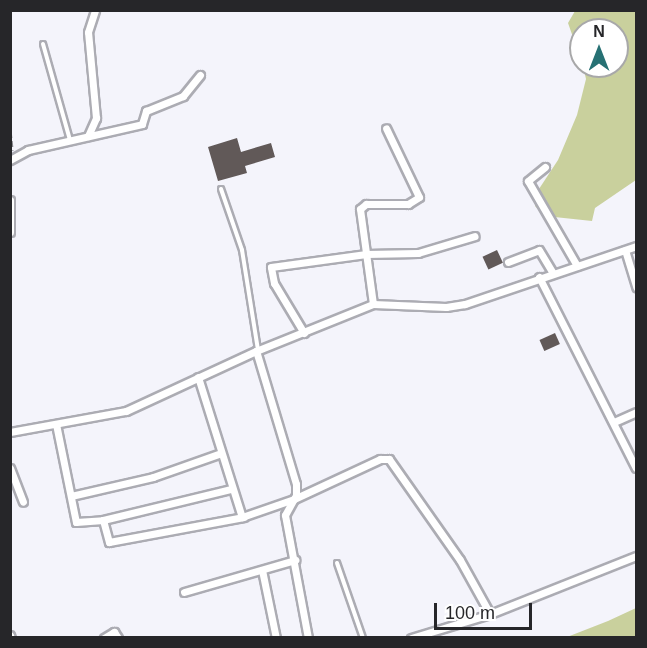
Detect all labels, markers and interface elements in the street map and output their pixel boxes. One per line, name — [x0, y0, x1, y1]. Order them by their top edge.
north arrow — [569, 18, 629, 78]
text: N — [593, 23, 605, 40]
scale bar — [437, 591, 534, 629]
text: 100 m — [445, 603, 495, 623]

